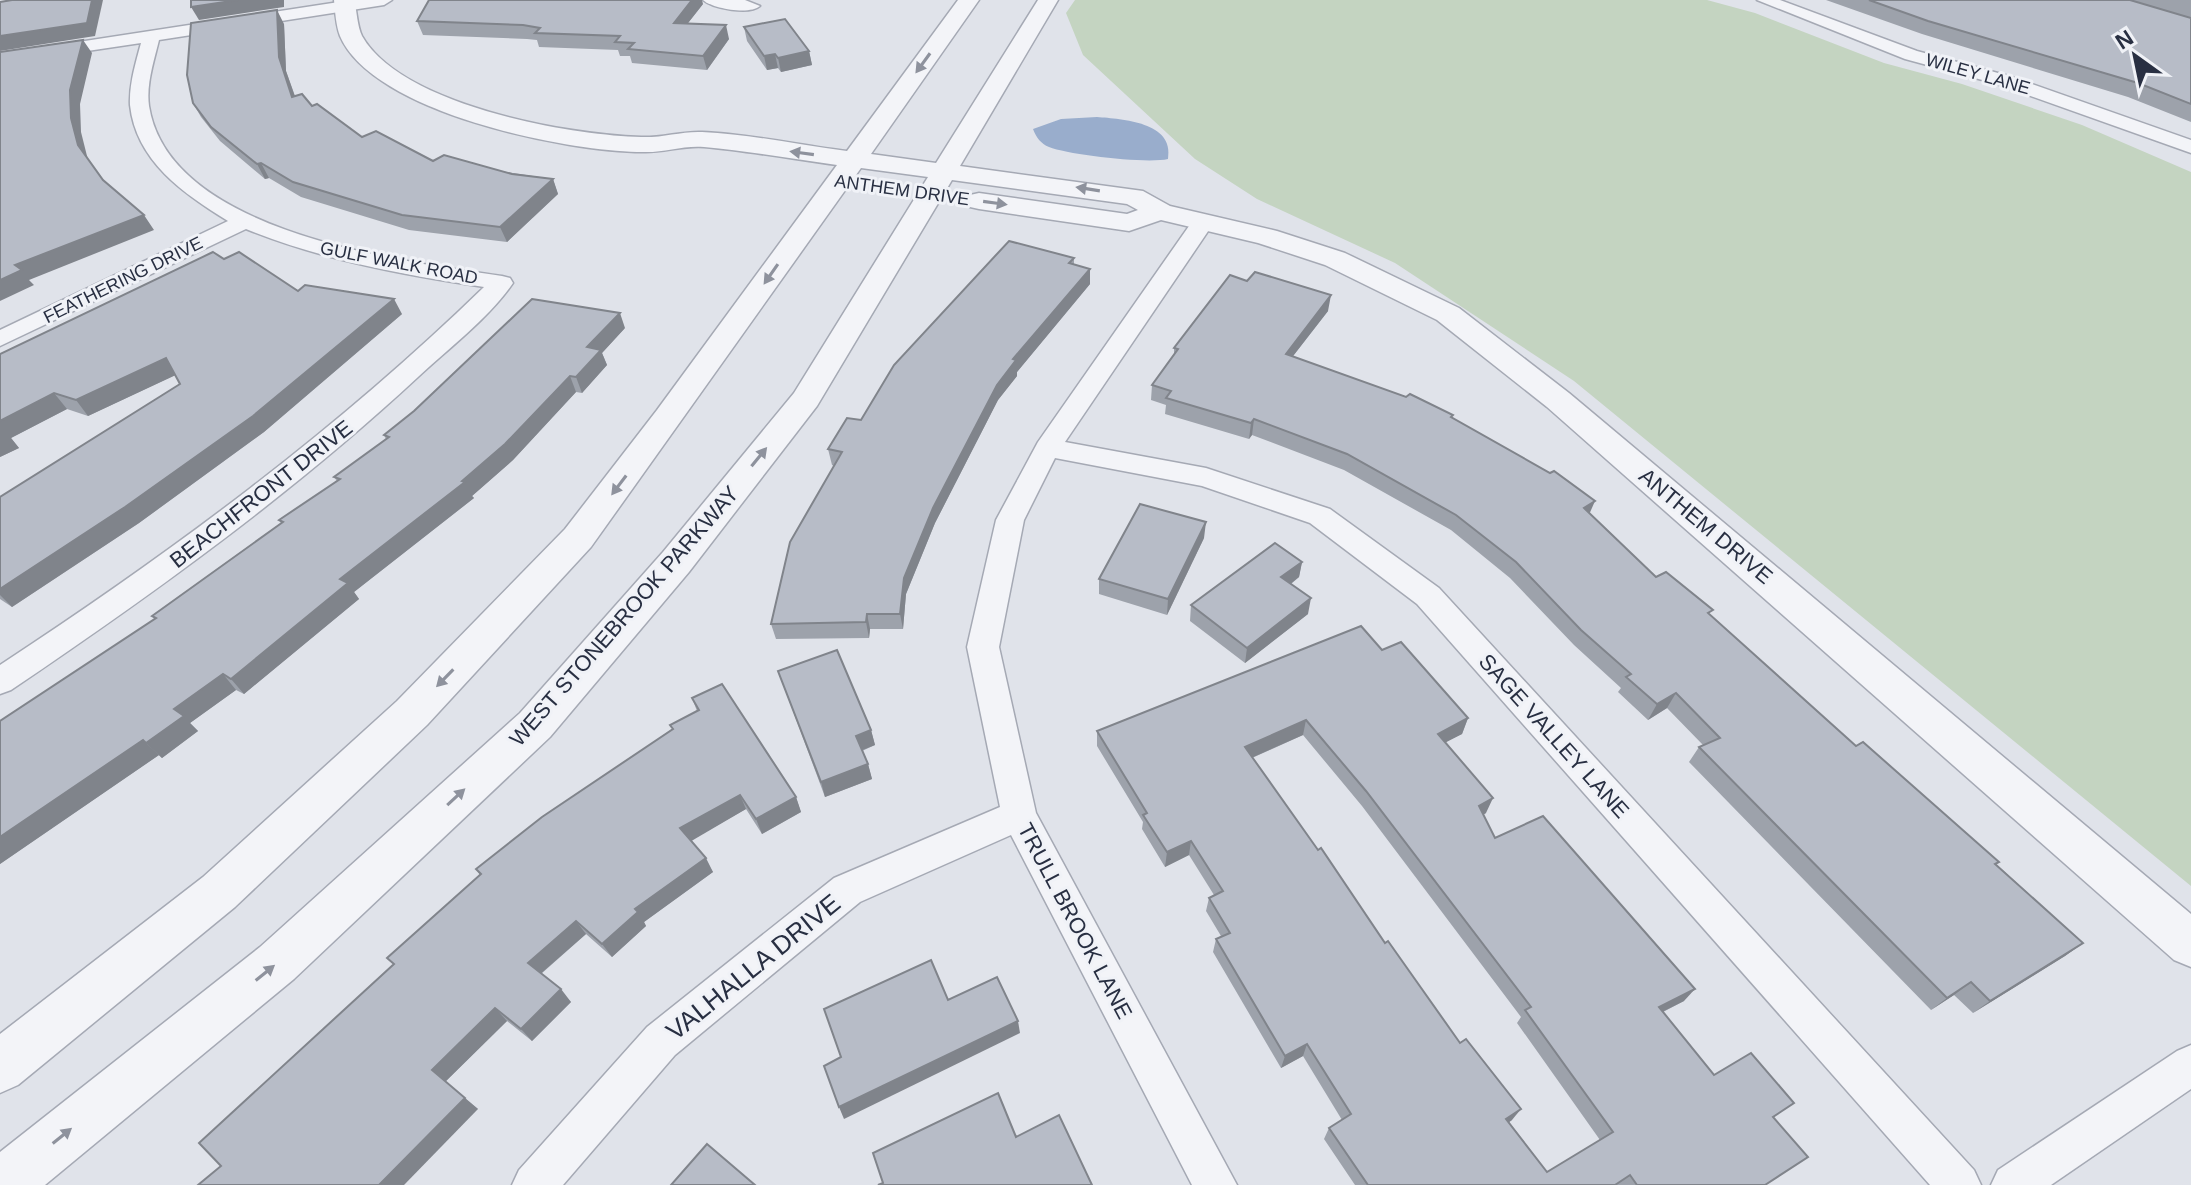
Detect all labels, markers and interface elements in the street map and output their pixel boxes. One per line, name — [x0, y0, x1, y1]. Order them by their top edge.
north arrow — [2095, 16, 2175, 96]
text: N — [2111, 25, 2138, 54]
street label: WILEY LANE — [1923, 50, 2033, 98]
one-way arrow — [915, 52, 931, 74]
one-way arrow — [789, 146, 814, 159]
street label: ANTHEM DRIVE — [833, 171, 971, 209]
one-way arrow — [1075, 183, 1100, 195]
one-way arrow — [983, 197, 1008, 210]
street label: FEATHERING DRIVE — [40, 233, 206, 327]
street label: GULF WALK ROAD — [318, 238, 480, 288]
one-way arrow — [763, 263, 779, 285]
street label: BEACHFRONT DRIVE — [165, 415, 357, 573]
one-way arrow — [751, 447, 767, 467]
street label: ANTHEM DRIVE — [1634, 463, 1778, 589]
one-way arrow — [611, 474, 627, 495]
street label: WEST STONEBROOK PARKWAY — [504, 481, 744, 751]
street label: SAGE VALLEY LANE — [1474, 649, 1634, 823]
one-way arrow — [437, 668, 455, 687]
one-way arrow — [447, 789, 466, 807]
street label: TRULL BROOK LANE — [1013, 819, 1137, 1023]
street label: VALHALLA DRIVE — [660, 888, 846, 1046]
one-way arrow — [255, 965, 275, 982]
one-way arrow — [52, 1128, 72, 1145]

